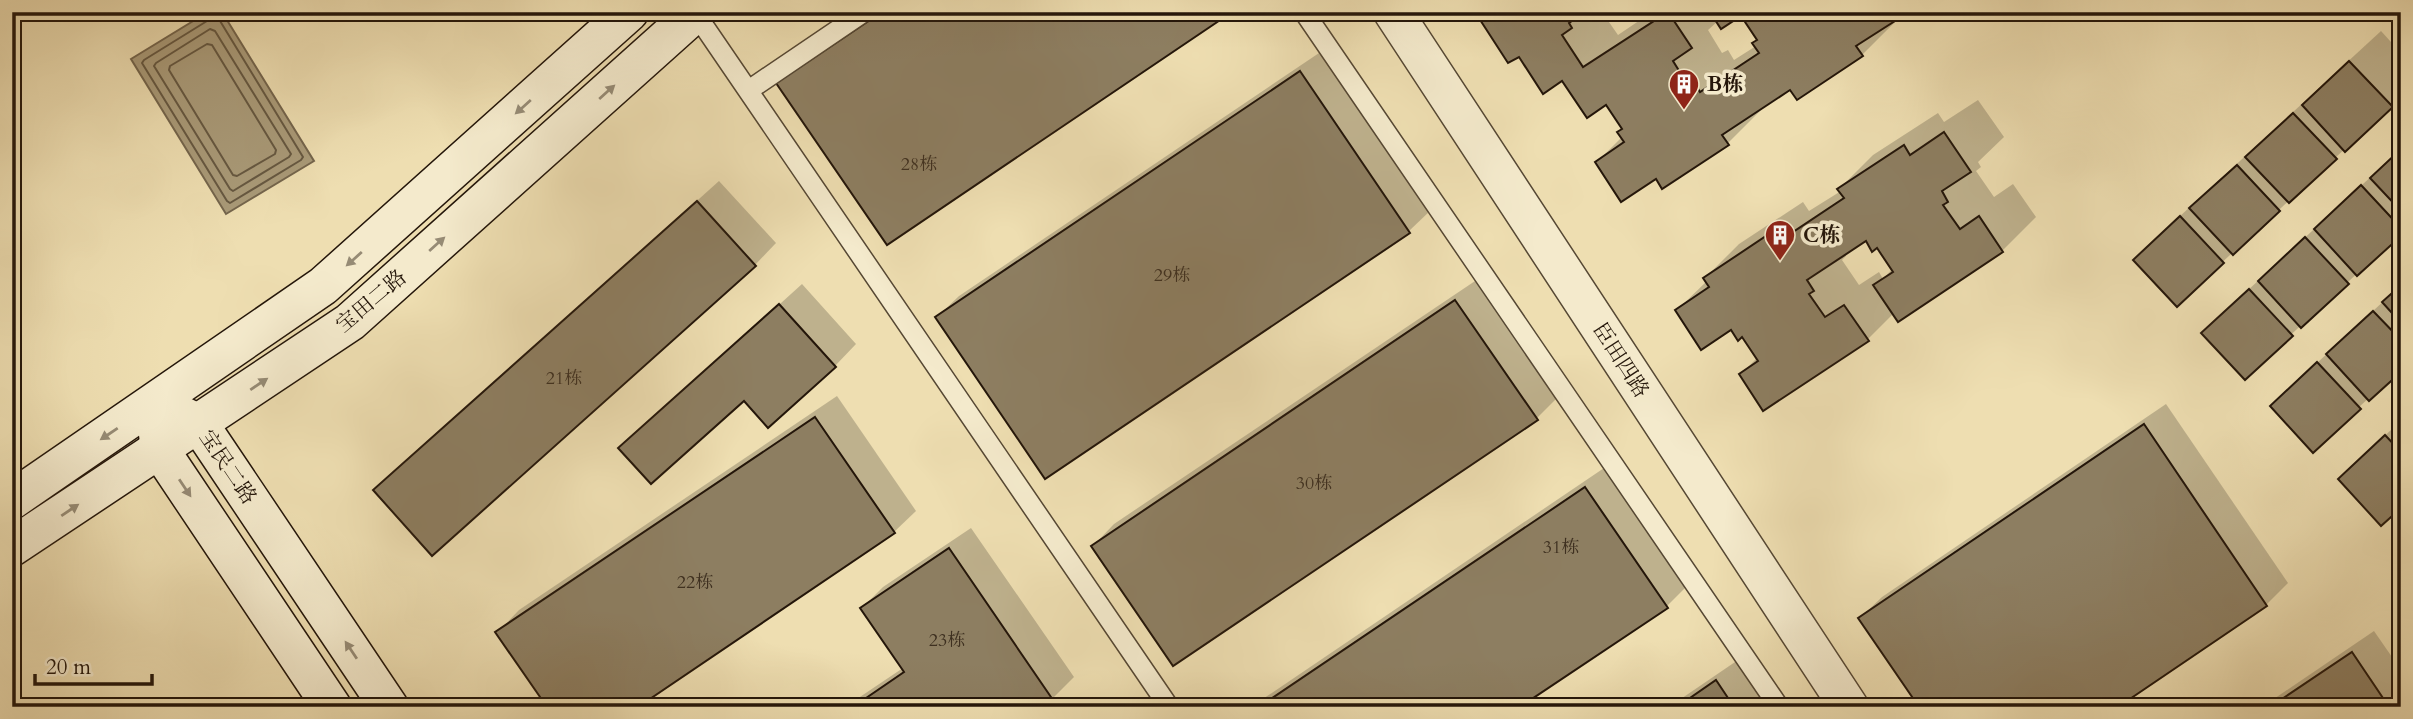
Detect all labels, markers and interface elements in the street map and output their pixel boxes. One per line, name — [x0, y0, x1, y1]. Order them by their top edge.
building icon: B栋 — [1667, 67, 1701, 111]
place label: B栋 — [1707, 70, 1743, 99]
one-way arrow — [598, 84, 616, 100]
one-way arrow — [514, 99, 532, 115]
house number: 28栋 — [901, 152, 937, 177]
building icon: C栋 — [1763, 218, 1797, 262]
place label: C栋 — [1803, 221, 1840, 250]
one-way arrow — [429, 237, 446, 252]
one-way arrow — [346, 250, 363, 266]
street label: 宝田二路 — [330, 263, 413, 339]
house number: 29栋 — [1154, 263, 1190, 288]
street label: 臣田四路 — [1586, 317, 1656, 403]
house number: 21栋 — [546, 366, 582, 391]
one-way arrow — [249, 378, 268, 391]
street label: 宝民二路 — [192, 424, 263, 510]
one-way arrow — [100, 427, 119, 440]
house number: 30栋 — [1296, 471, 1332, 496]
one-way arrow — [178, 478, 191, 497]
one-way arrow — [60, 504, 80, 517]
house number: 31栋 — [1543, 535, 1579, 560]
house number: 22栋 — [677, 570, 713, 595]
house number: 23栋 — [929, 628, 965, 653]
one-way arrow — [344, 641, 358, 659]
scale bar — [35, 642, 152, 686]
text: 20 m — [46, 653, 91, 682]

